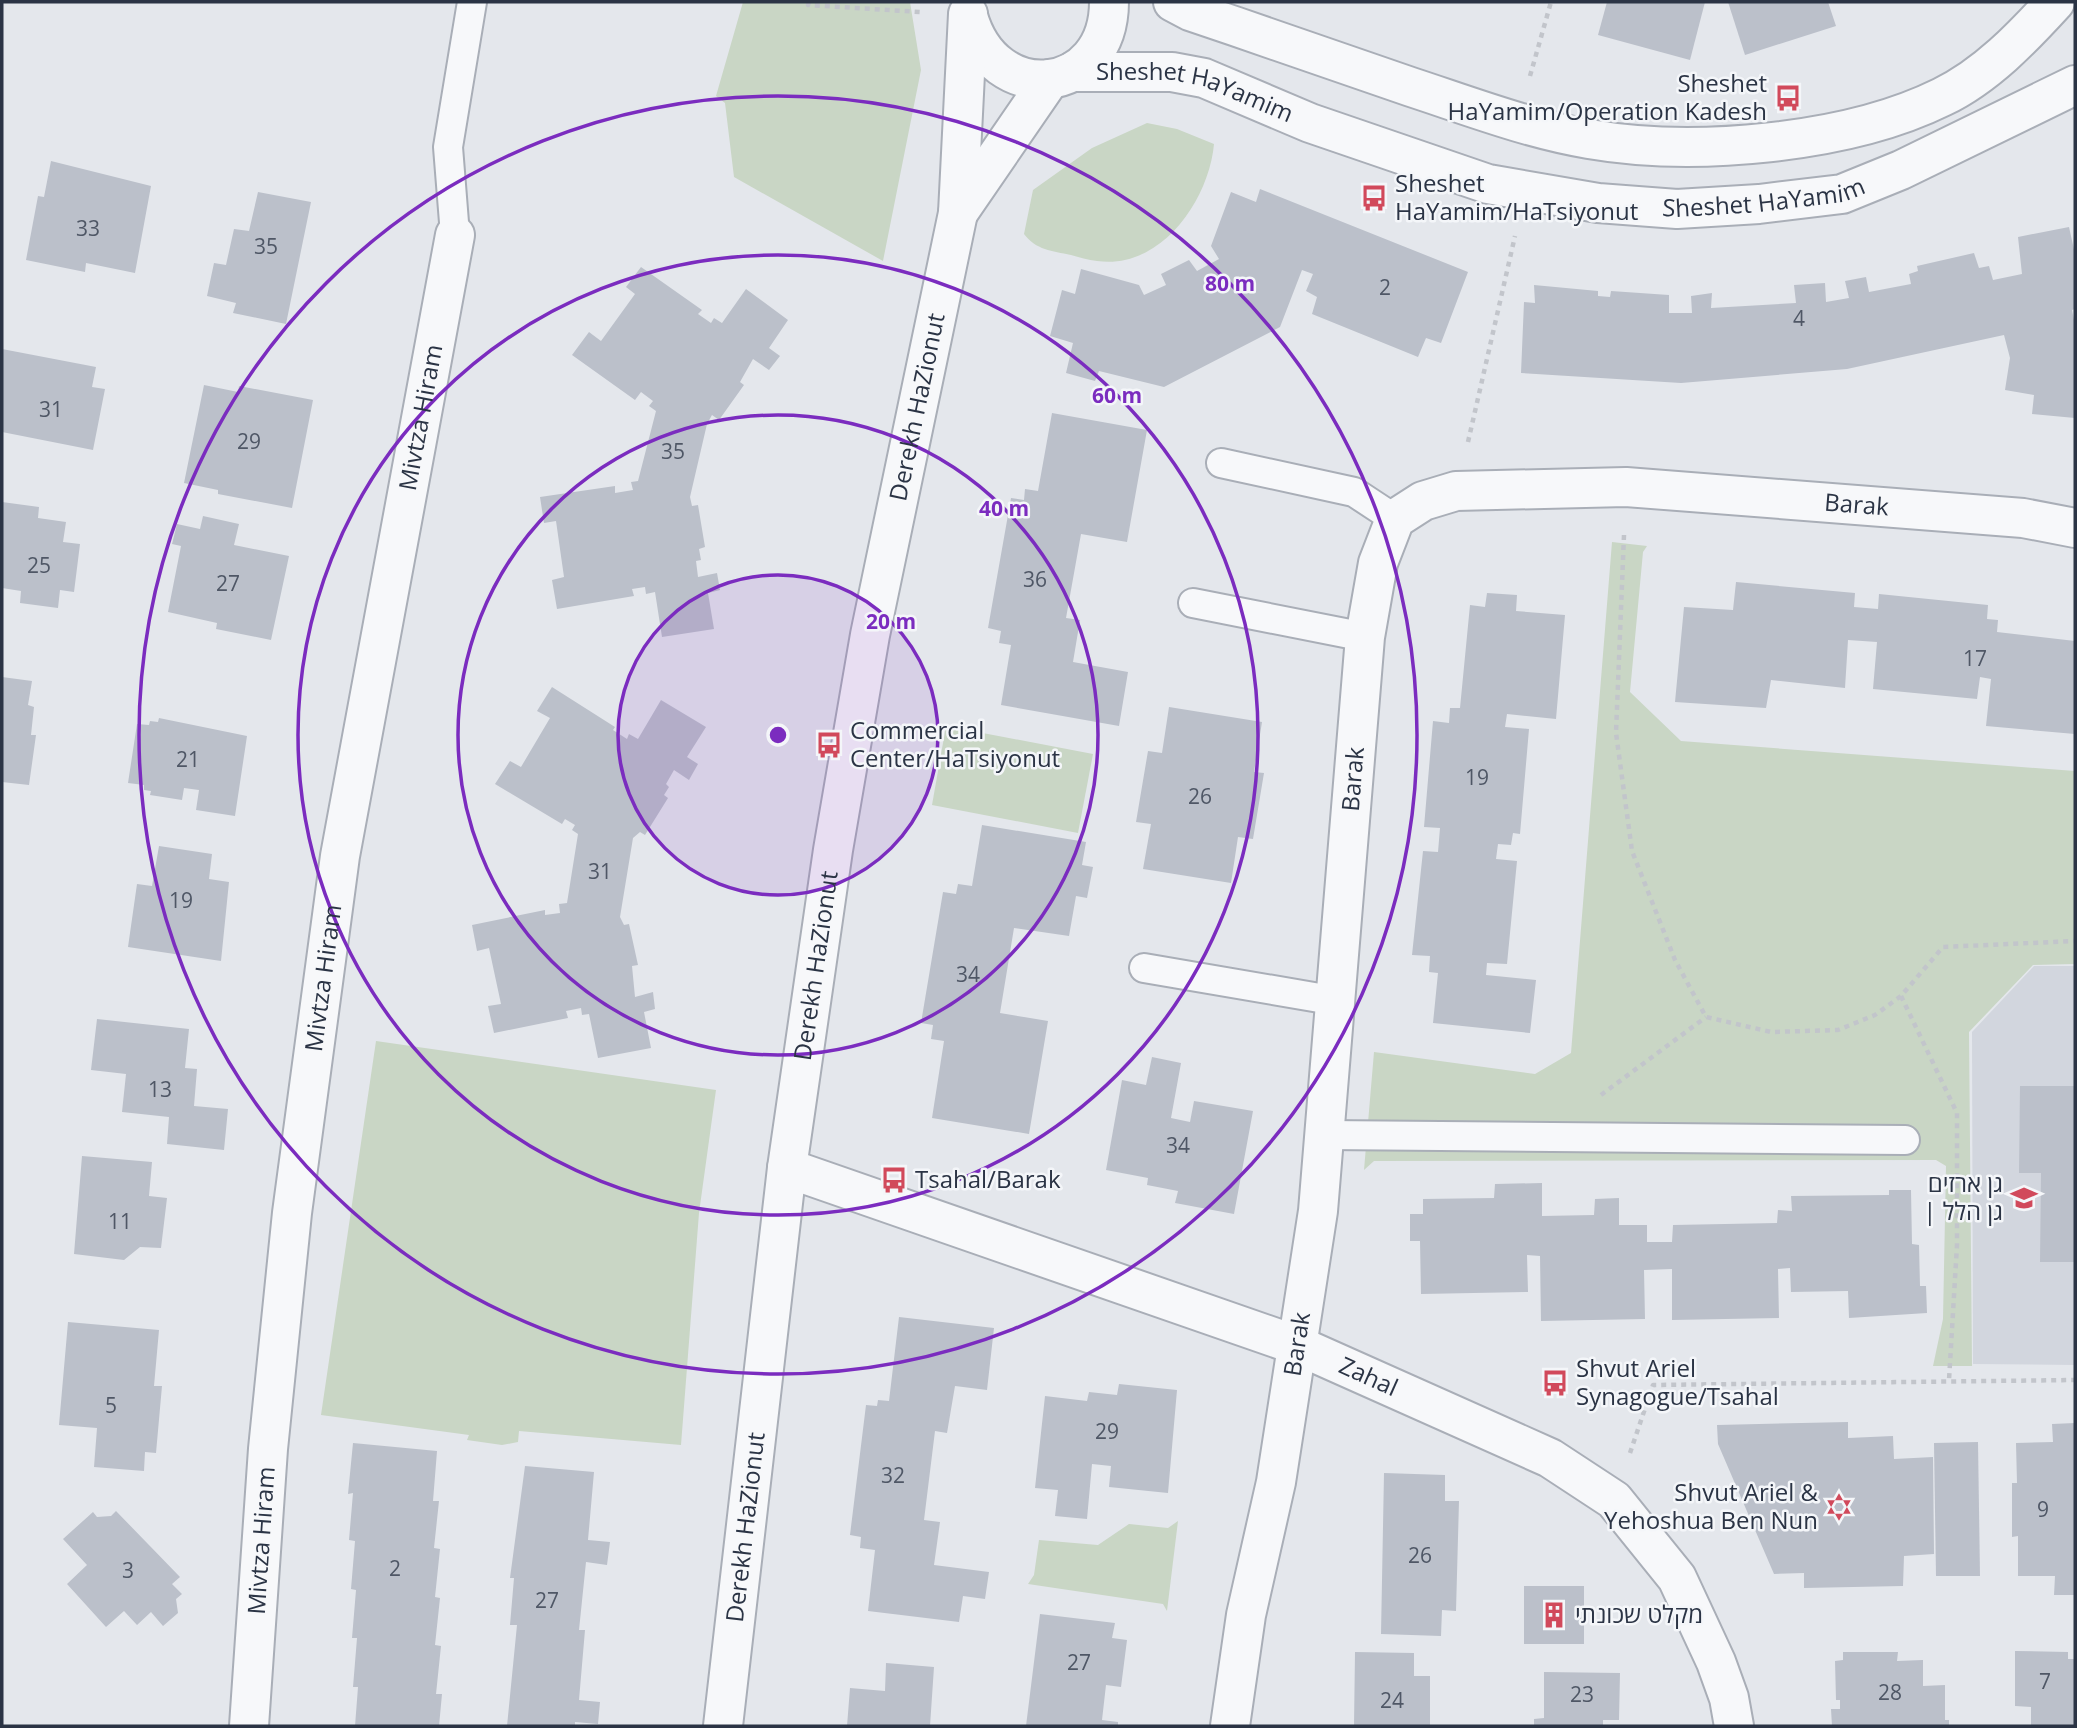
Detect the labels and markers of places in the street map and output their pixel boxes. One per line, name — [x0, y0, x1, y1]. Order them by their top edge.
place label: Sheshet HaYamim/Operation Kadesh — [1448, 66, 1767, 127]
bus stop icon: Sheshet HaYamim/Operation Kadesh — [1773, 83, 1803, 113]
place label: Sheshet HaYamim/HaTsiyonut — [1395, 166, 1638, 227]
bus stop icon: Sheshet HaYamim/HaTsiyonut — [1359, 183, 1389, 213]
place label: Commercial Center/HaTsiyonut — [850, 713, 1060, 774]
centre of rings — [766, 723, 790, 747]
bus stop icon: Commercial Center/HaTsiyonut — [814, 730, 844, 760]
place label: Tsahal/Barak — [915, 1162, 1061, 1195]
bus stop icon: Tsahal/Barak — [879, 1165, 909, 1195]
place label: גן ארזים | גן הלל — [1923, 1166, 2003, 1227]
school or university icon: גן ארזים | גן הלל — [2009, 1183, 2039, 1213]
place label: Shvut Ariel Synagogue/Tsahal — [1576, 1351, 1779, 1412]
bus stop icon: Shvut Ariel Synagogue/Tsahal — [1540, 1368, 1570, 1398]
place label: Shvut Ariel & Yehoshua Ben Nun — [1604, 1475, 1819, 1536]
synagogue icon: Shvut Ariel & Yehoshua Ben Nun — [1824, 1492, 1854, 1522]
place label: מקלט שכונתי — [1575, 1597, 1703, 1630]
building icon: מקלט שכונתי — [1539, 1600, 1569, 1630]

